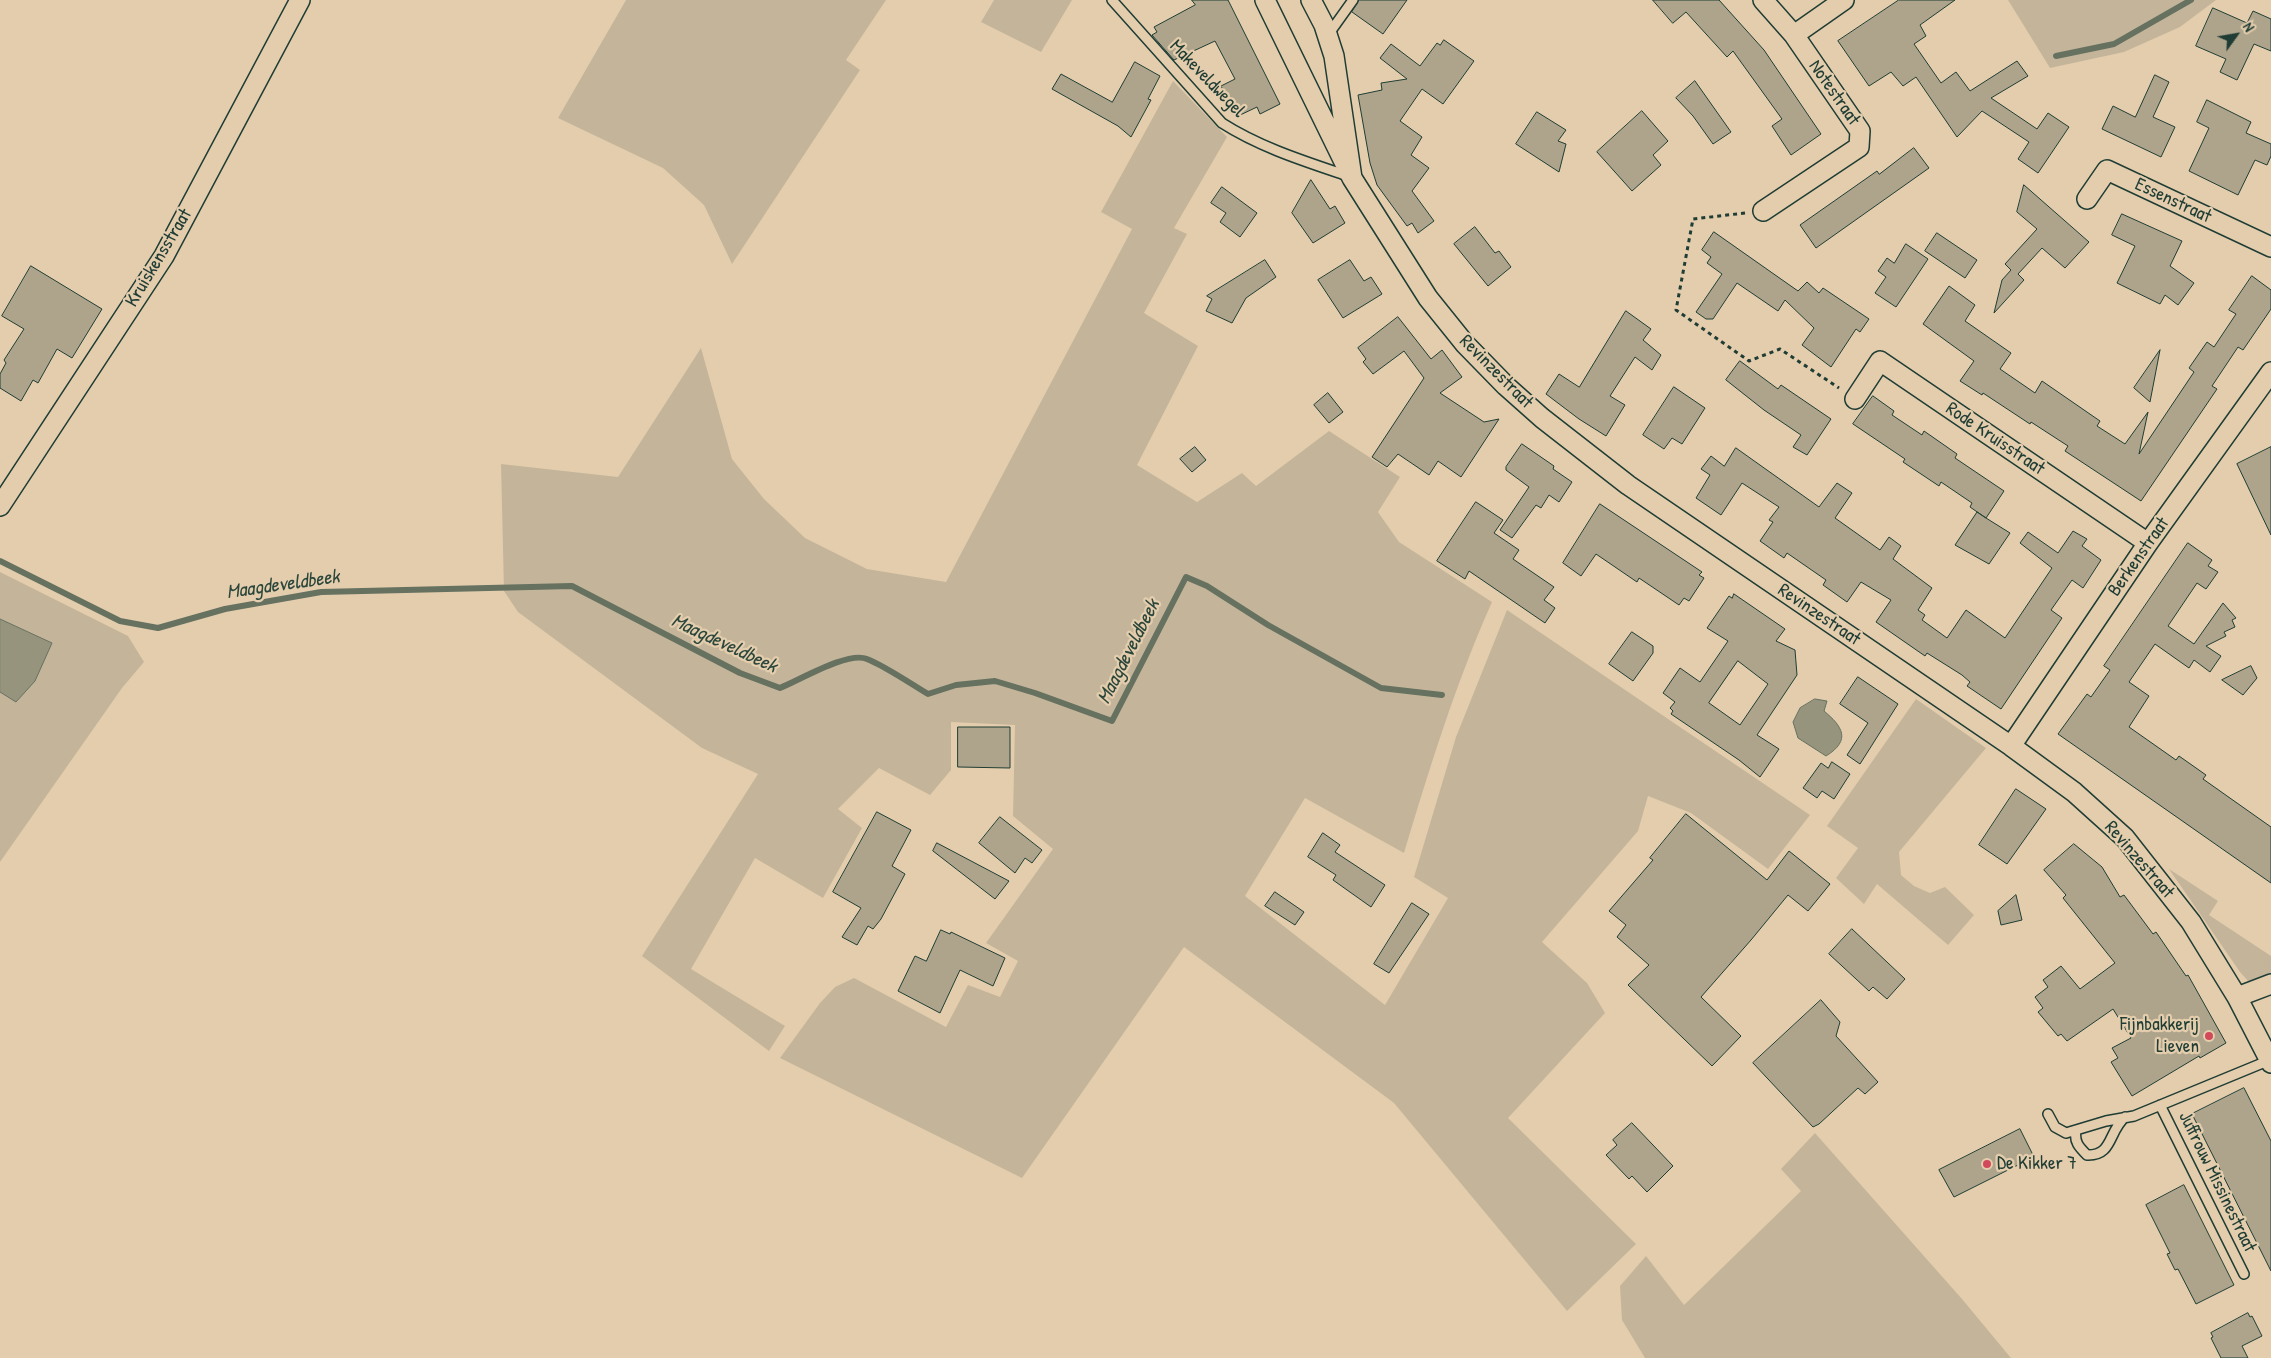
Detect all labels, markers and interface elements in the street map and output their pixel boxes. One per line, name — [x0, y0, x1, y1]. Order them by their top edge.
north arrow — [2211, 10, 2261, 60]
text: N — [2239, 19, 2259, 35]
street label: Makeveldwegel — [1164, 35, 1250, 123]
street label: Notestraat — [1803, 56, 1865, 130]
street label: Essenstraat — [2131, 173, 2215, 229]
street label: Kruiskensstraat — [121, 205, 197, 311]
street label: Revinzestraat — [1454, 330, 1538, 414]
street label: Rode Kruisstraat — [1941, 397, 2049, 481]
street label: Berkenstraat — [2104, 513, 2174, 601]
water label: Maagdeveldbeek — [225, 565, 341, 605]
street label: Revinzestraat — [1773, 579, 1865, 651]
water label: Maagdeveldbeek — [1092, 596, 1166, 708]
water label: Maagdeveldbeek — [667, 609, 781, 679]
street label: Revinzestraat — [2099, 817, 2179, 903]
place label: Fijnbakkerij Lieven — [2120, 1014, 2199, 1058]
marker: Fijnbakkerij Lieven — [2203, 1030, 2215, 1042]
street label: Juffrouw Missinestraat — [2173, 1108, 2261, 1256]
place label: De Kikker 7 — [1997, 1153, 2077, 1175]
marker: De Kikker 7 — [1981, 1158, 1993, 1170]

